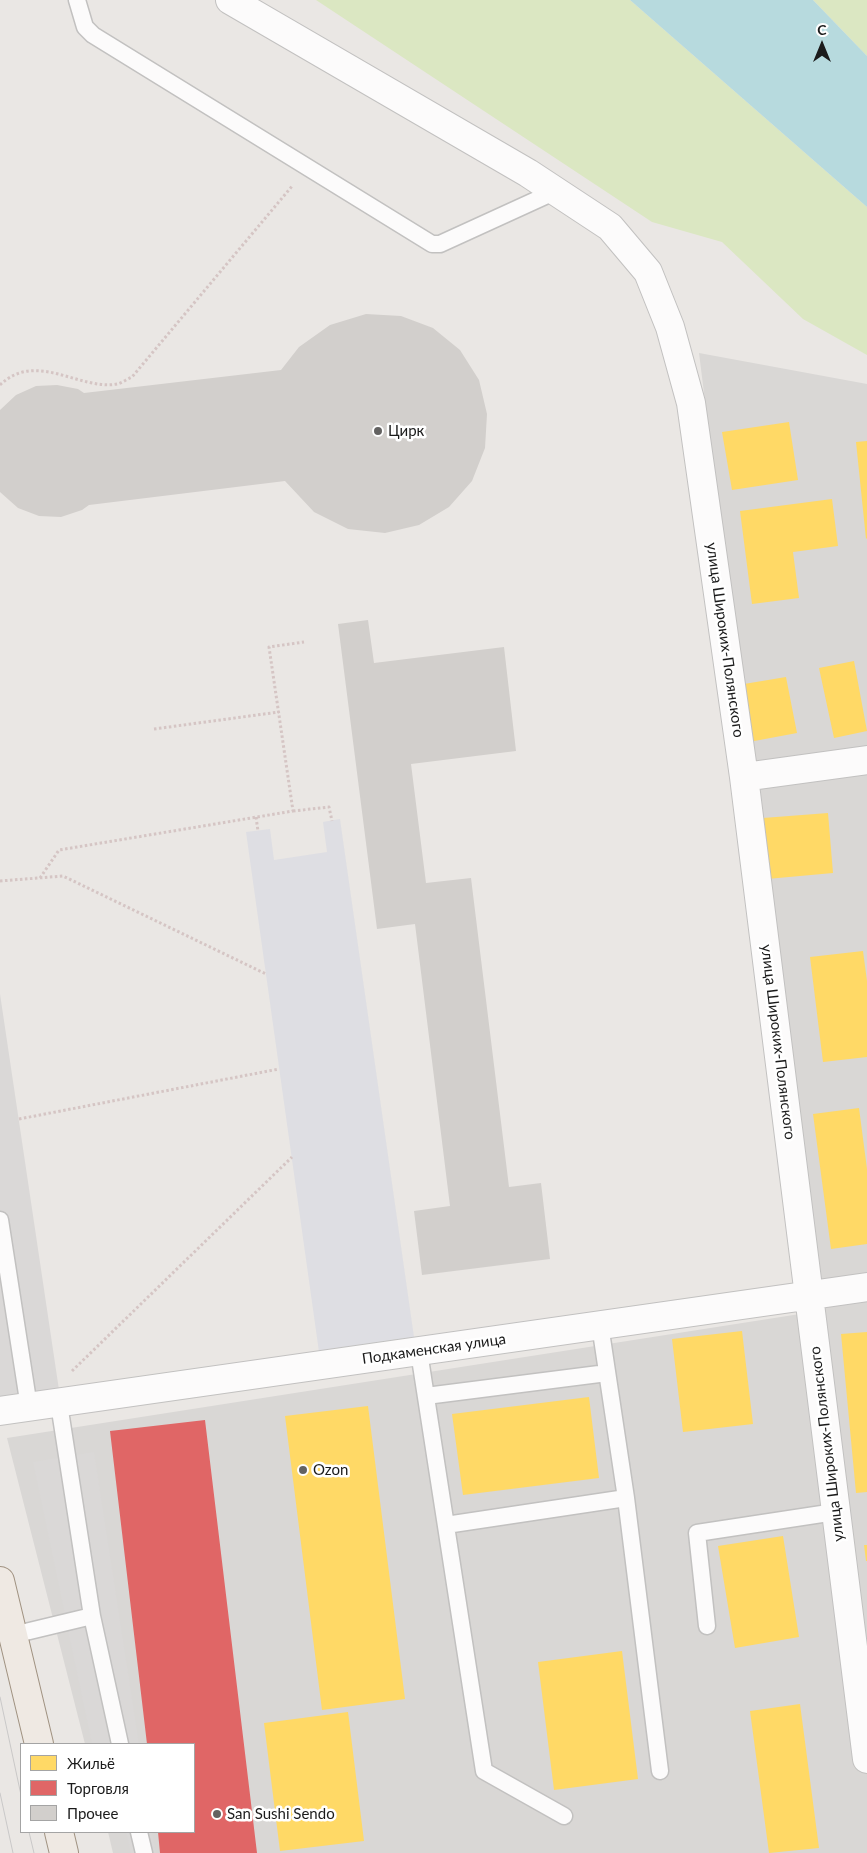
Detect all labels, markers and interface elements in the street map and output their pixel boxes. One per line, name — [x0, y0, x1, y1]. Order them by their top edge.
north arrow — [797, 20, 847, 70]
text: С — [817, 21, 827, 38]
place label: Цирк — [388, 422, 424, 440]
marker: Цирк — [372, 425, 384, 437]
street label: улица Широких-Полянского — [702, 541, 748, 739]
street label: улица Широких-Полянского — [757, 943, 799, 1141]
street label: Подкаменская улица — [361, 1330, 507, 1368]
street label: улица Широких-Полянского — [806, 1345, 848, 1543]
place label: Ozon — [313, 1461, 348, 1479]
marker: Ozon — [297, 1464, 309, 1476]
legend — [20, 1743, 195, 1833]
text: Жильё — [67, 1754, 115, 1772]
text: Торговля — [67, 1779, 129, 1797]
text: Прочее — [67, 1804, 118, 1822]
place label: San Sushi Sendo — [227, 1805, 335, 1823]
marker: San Sushi Sendo — [211, 1808, 223, 1820]

